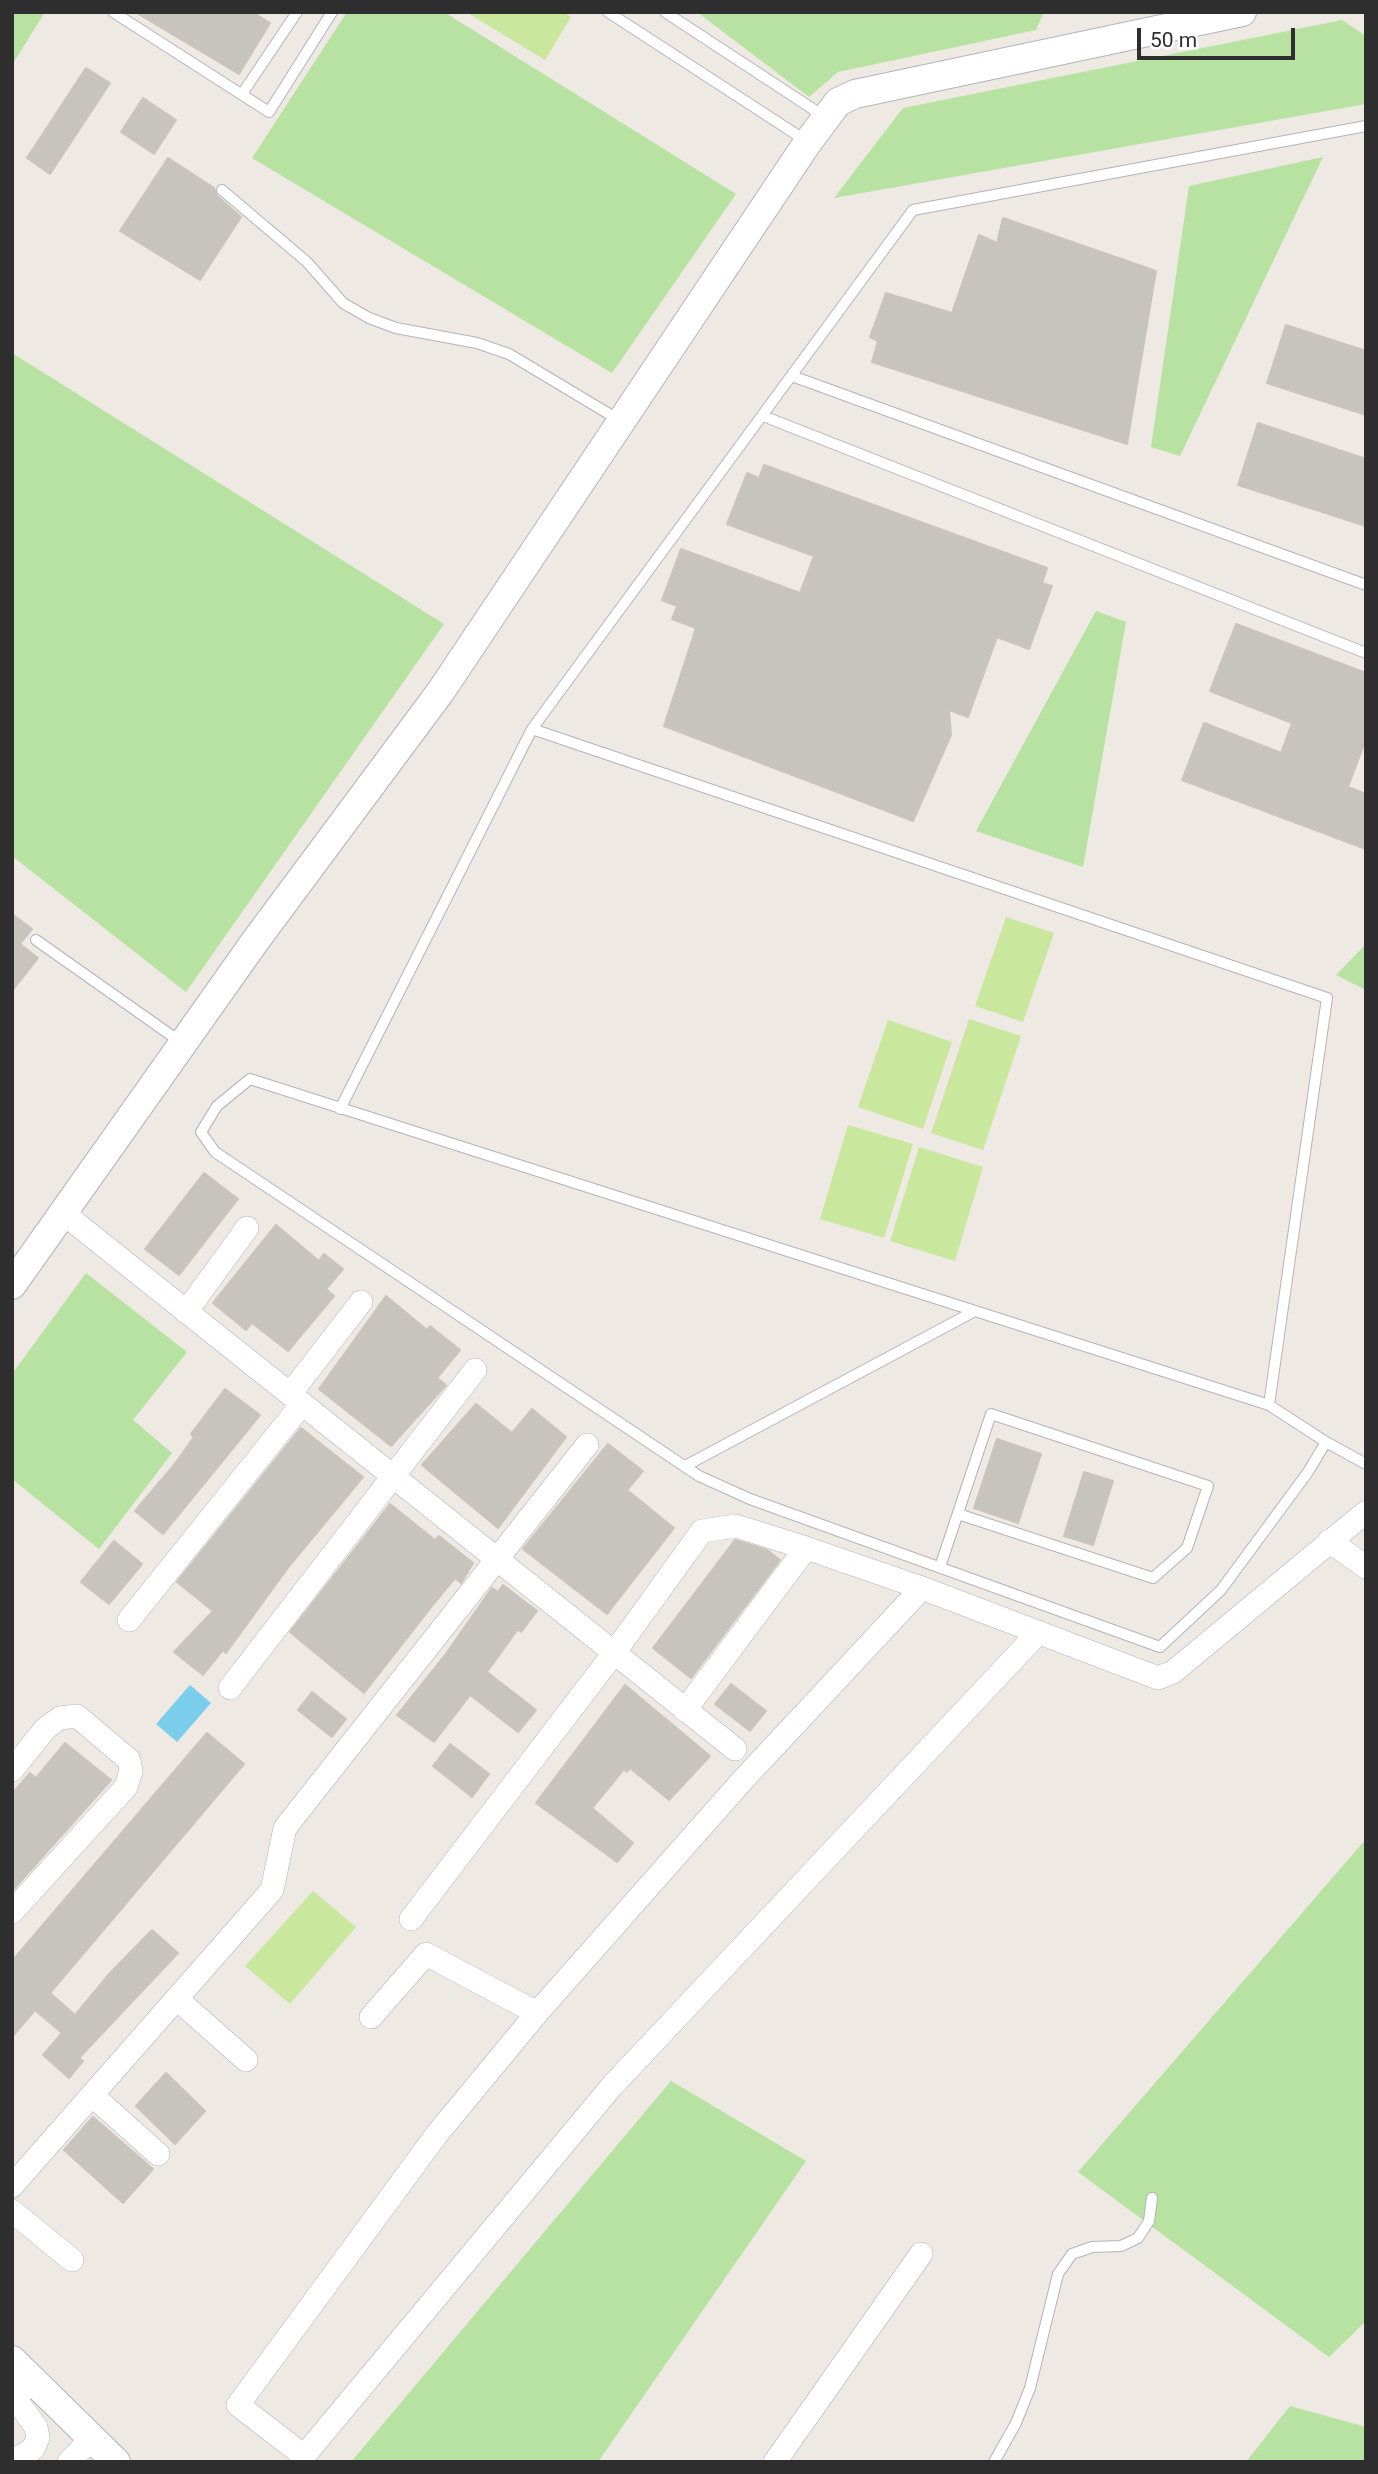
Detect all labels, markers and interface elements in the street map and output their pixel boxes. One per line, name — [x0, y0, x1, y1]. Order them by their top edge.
scale bar — [1140, 14, 1298, 58]
text: 50 m — [1150, 28, 1197, 52]

